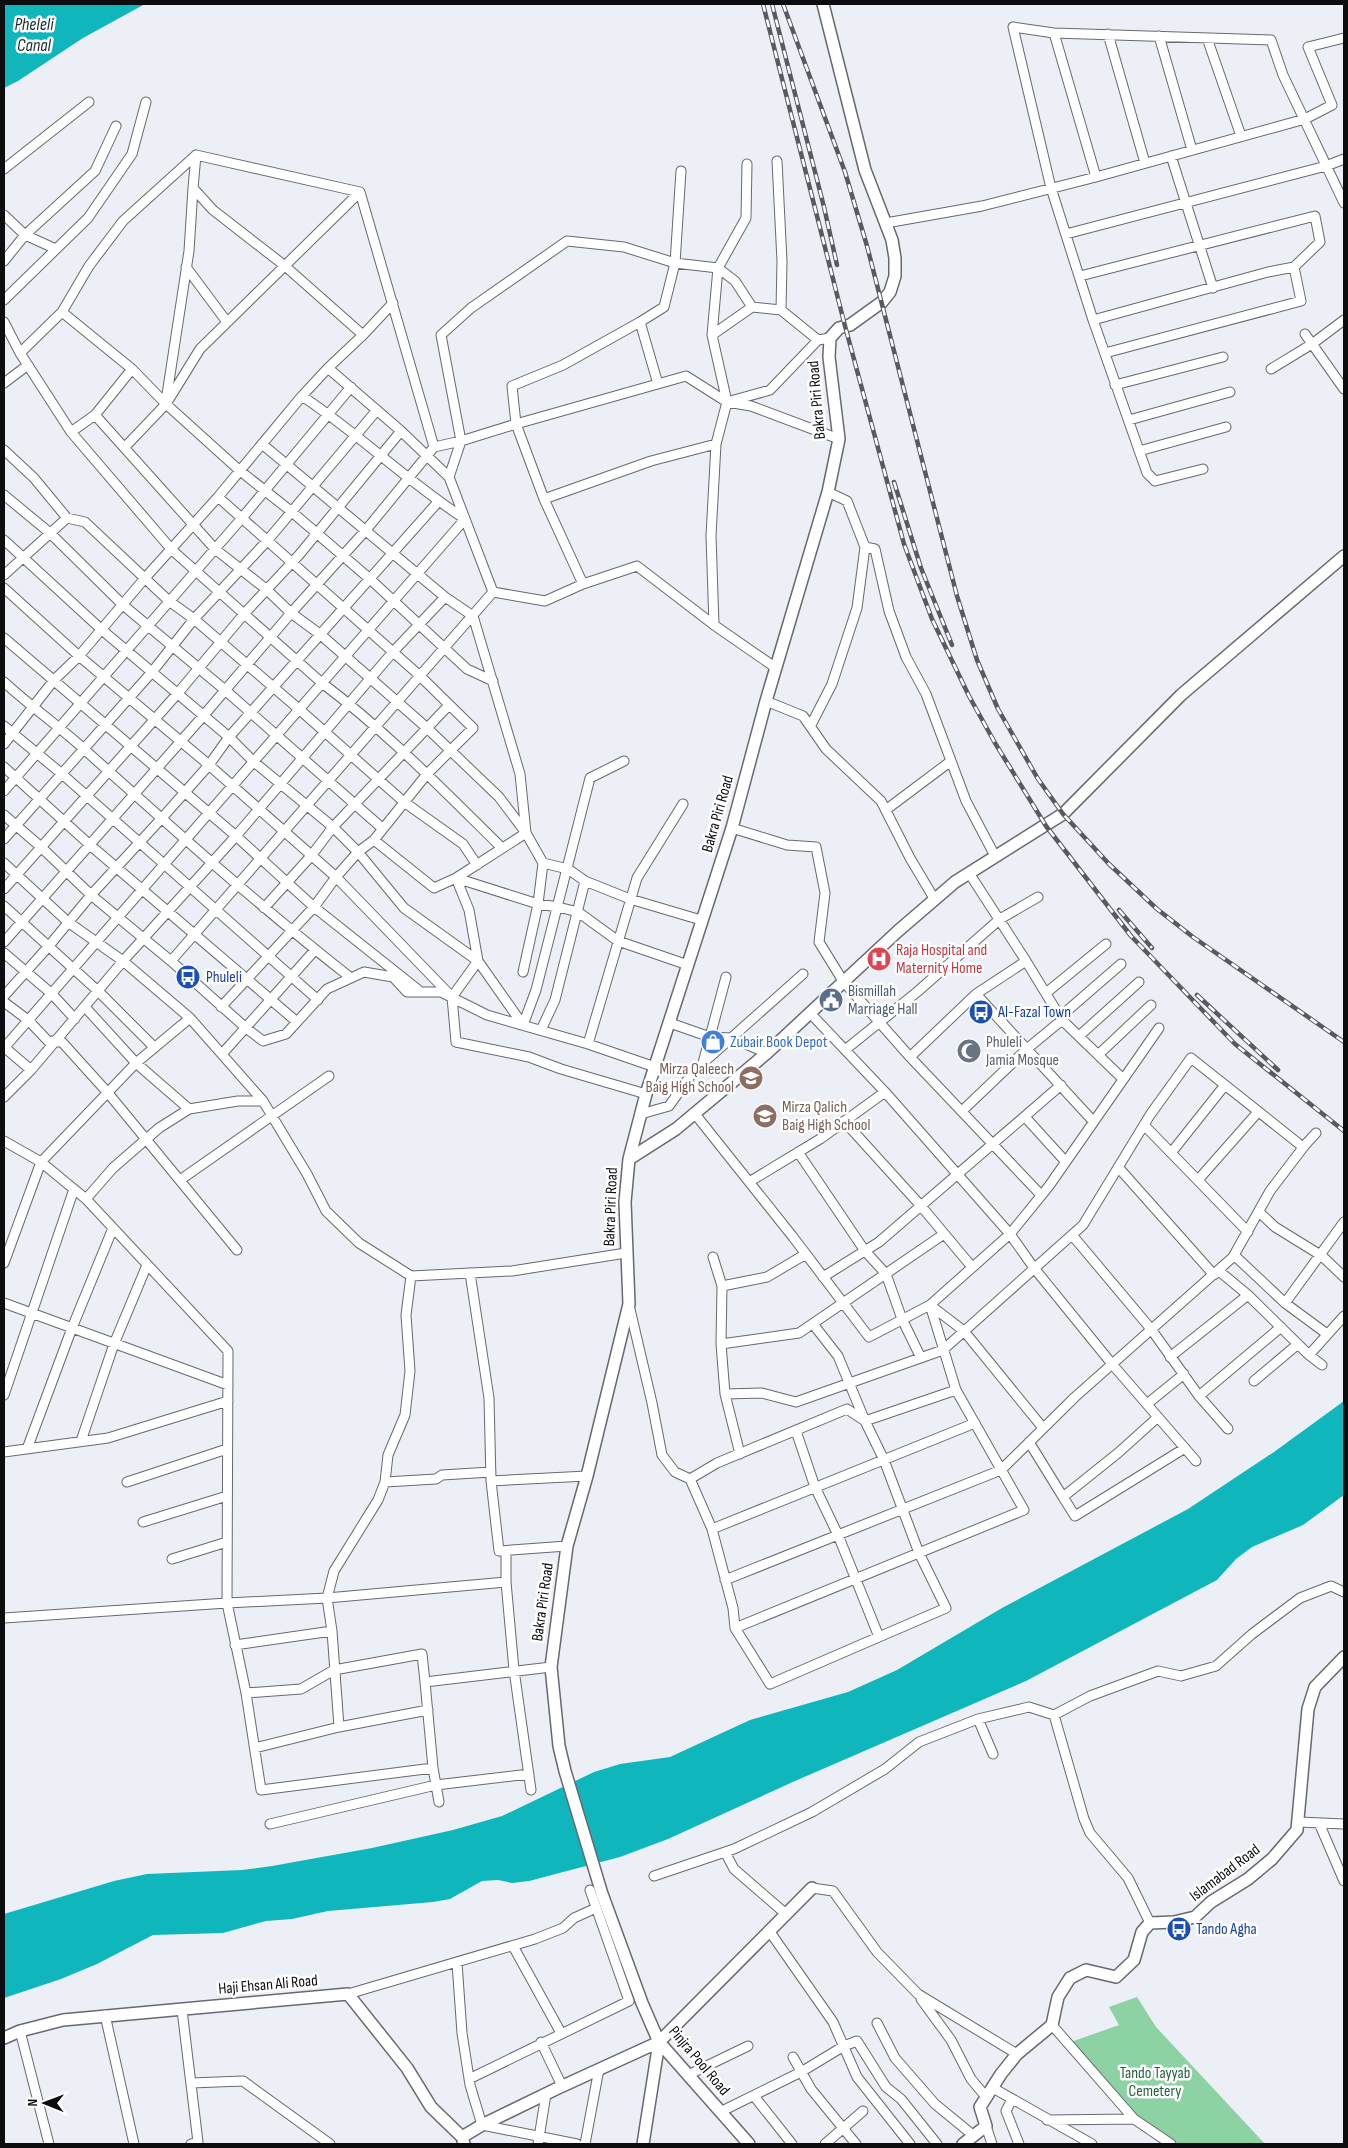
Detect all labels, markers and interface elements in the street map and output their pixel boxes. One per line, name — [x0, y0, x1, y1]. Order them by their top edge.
water label: Pheleli Canal — [14, 14, 54, 56]
street label: Bakra Piri Road — [804, 360, 830, 440]
street label: Bakra Piri Road — [698, 773, 738, 855]
place label: Raja Hospital and Maternity Home — [896, 941, 987, 978]
hospital icon: Raja Hospital and Maternity Home — [866, 946, 892, 972]
bus stop icon: Phuleli — [175, 964, 201, 990]
place label: Phuleli — [206, 968, 242, 987]
place label: Bismillah Marriage Hall — [848, 982, 918, 1019]
public building icon: Bismillah Marriage Hall — [818, 987, 844, 1013]
bus stop icon: Al-Fazal Town — [968, 999, 994, 1025]
place label: Al-Fazal Town — [997, 1003, 1071, 1022]
shop icon: Zubair Book Depot — [700, 1029, 726, 1055]
place label: Zubair Book Depot — [730, 1033, 828, 1052]
place label: Phuleli Jamia Mosque — [985, 1033, 1059, 1070]
mosque icon: Phuleli Jamia Mosque — [956, 1038, 982, 1064]
place label: Mirza Qaleech Baig High School — [646, 1060, 734, 1097]
school or university icon: Mirza Qaleech Baig High School — [738, 1065, 764, 1091]
place label: Mirza Qalich Baig High School — [782, 1098, 870, 1135]
school or university icon: Mirza Qalich Baig High School — [752, 1103, 778, 1129]
street label: Bakra Piri Road — [600, 1167, 622, 1247]
street label: Bakra Piri Road — [528, 1562, 558, 1642]
street label: Islamabad Road — [1186, 1840, 1264, 1906]
bus stop icon: Tando Agha — [1166, 1916, 1192, 1942]
place label: Tando Agha — [1196, 1920, 1257, 1939]
street label: Haji Ehsan Ali Road — [217, 1971, 319, 1999]
street label: Pinjra Pool Road — [664, 2022, 734, 2100]
park label: Tando Tayyab Cemetery — [1120, 2064, 1190, 2101]
north arrow — [20, 2078, 70, 2128]
text: N — [24, 2099, 41, 2107]

